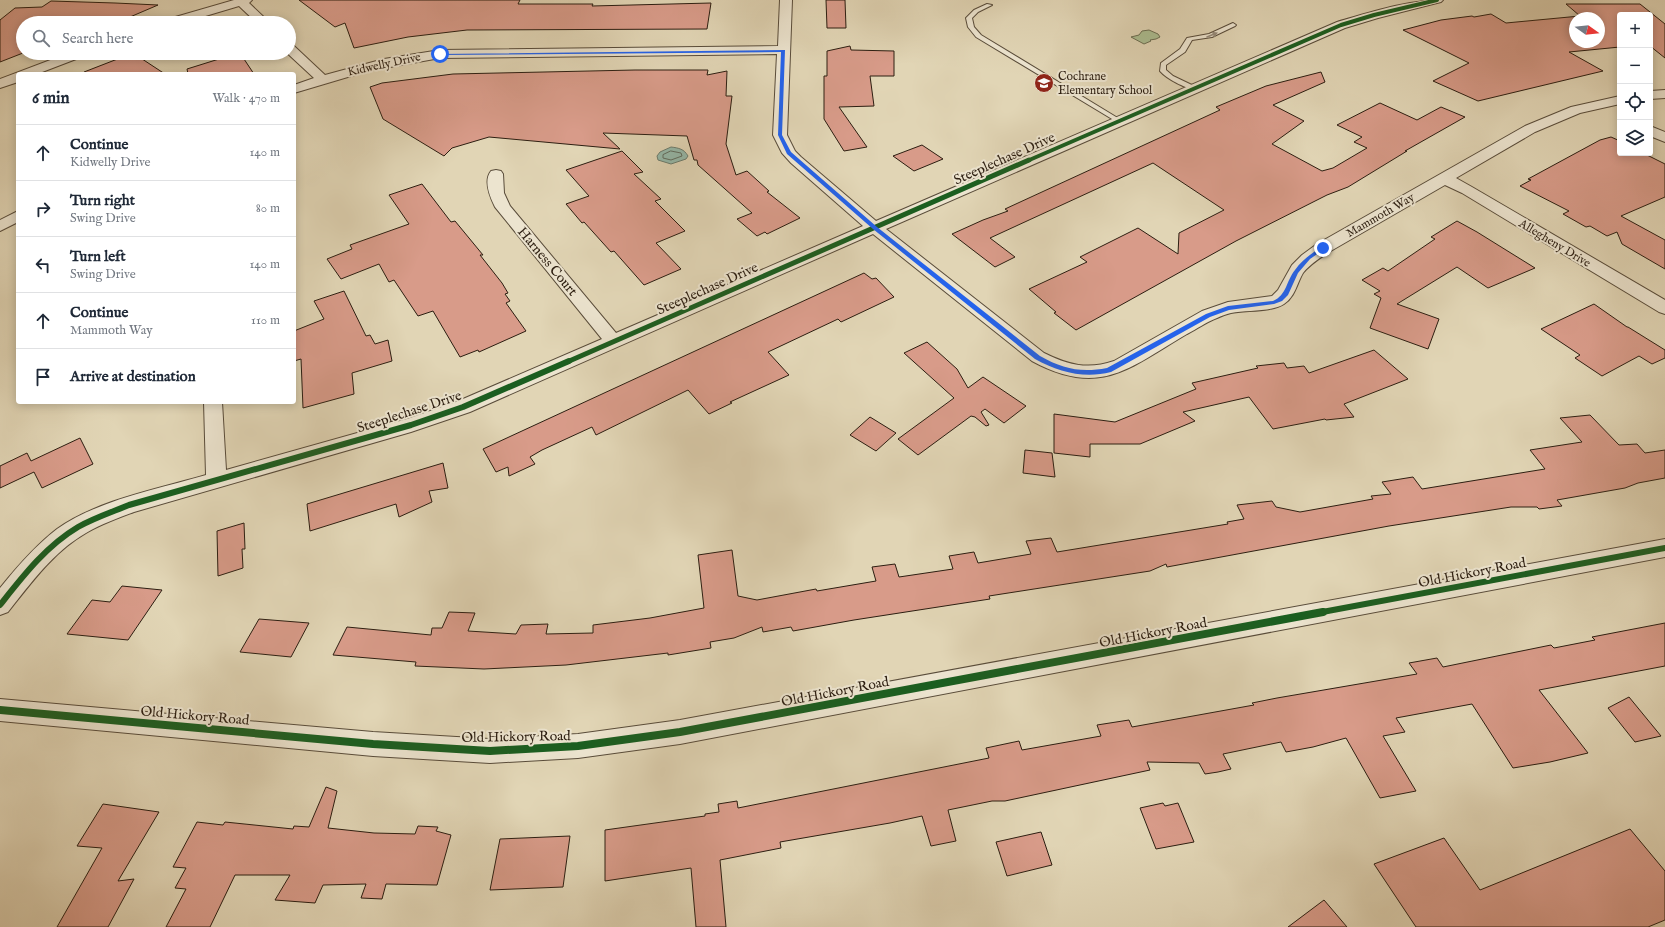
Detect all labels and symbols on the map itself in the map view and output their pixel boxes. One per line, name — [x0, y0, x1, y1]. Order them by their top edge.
north arrow — [1569, 12, 1605, 48]
one-way arrow — [1206, 31, 1218, 38]
route start — [431, 45, 449, 63]
street label: Kidwelly Drive — [346, 49, 423, 80]
place label: Cochrane Elementary School — [1058, 69, 1153, 98]
school or university icon: Cochrane Elementary School — [1033, 72, 1055, 94]
street label: Steeplechase Drive — [951, 128, 1058, 189]
street label: Mammoth Way — [1343, 190, 1417, 241]
street label: Allegheny Drive — [1515, 216, 1594, 271]
street label: Harness Court — [513, 223, 581, 300]
route end — [1314, 239, 1332, 257]
street label: Steeplechase Drive — [654, 258, 761, 319]
street label: Steeplechase Drive — [355, 386, 465, 437]
street label: Old Hickory Road — [1417, 554, 1528, 592]
street label: Old Hickory Road — [1098, 614, 1209, 652]
street label: Old Hickory Road — [780, 673, 891, 711]
street label: Old Hickory Road — [140, 702, 251, 730]
street label: Old Hickory Road — [461, 727, 571, 747]

